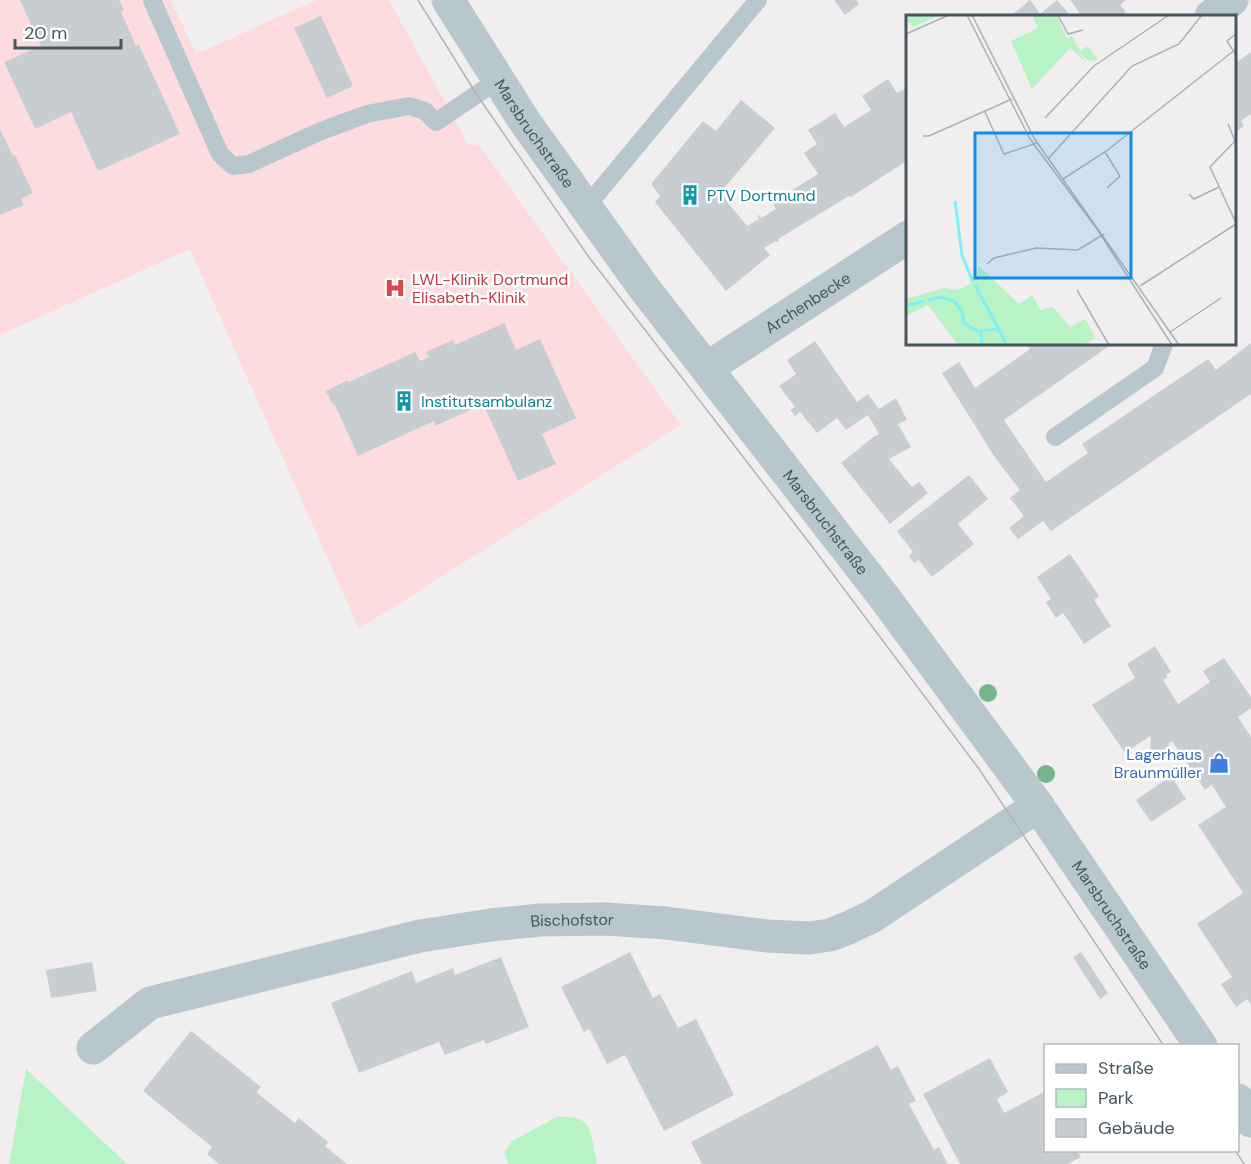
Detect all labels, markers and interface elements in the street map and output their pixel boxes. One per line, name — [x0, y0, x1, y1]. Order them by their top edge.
scale bar — [15, 12, 122, 50]
inset map — [906, 15, 1236, 345]
text: 20 m — [24, 21, 67, 45]
street label: Marsbruchstraße — [489, 75, 579, 192]
building icon: PTV Dortmund — [678, 183, 702, 207]
place label: PTV Dortmund — [707, 185, 816, 206]
street label: Archenbecke — [761, 267, 854, 338]
place label: LWL-Klinik Dortmund Elisabeth-Klinik — [412, 269, 568, 308]
hospital icon: LWL-Klinik Dortmund Elisabeth-Klinik — [383, 276, 407, 300]
building icon: Institutsambulanz — [392, 389, 416, 413]
place label: Institutsambulanz — [421, 391, 552, 412]
street label: Marsbruchstraße — [778, 466, 873, 579]
place label: Lagerhaus Braunmüller — [1114, 744, 1202, 783]
shop icon: Lagerhaus Braunmüller — [1207, 751, 1231, 775]
street label: Marsbruchstraße — [1067, 856, 1156, 974]
street label: Bischofstor — [529, 909, 615, 932]
legend — [1044, 1044, 1239, 1152]
text: Straße — [1098, 1056, 1154, 1080]
text: Park — [1098, 1086, 1134, 1110]
text: Gebäude — [1098, 1116, 1175, 1140]

